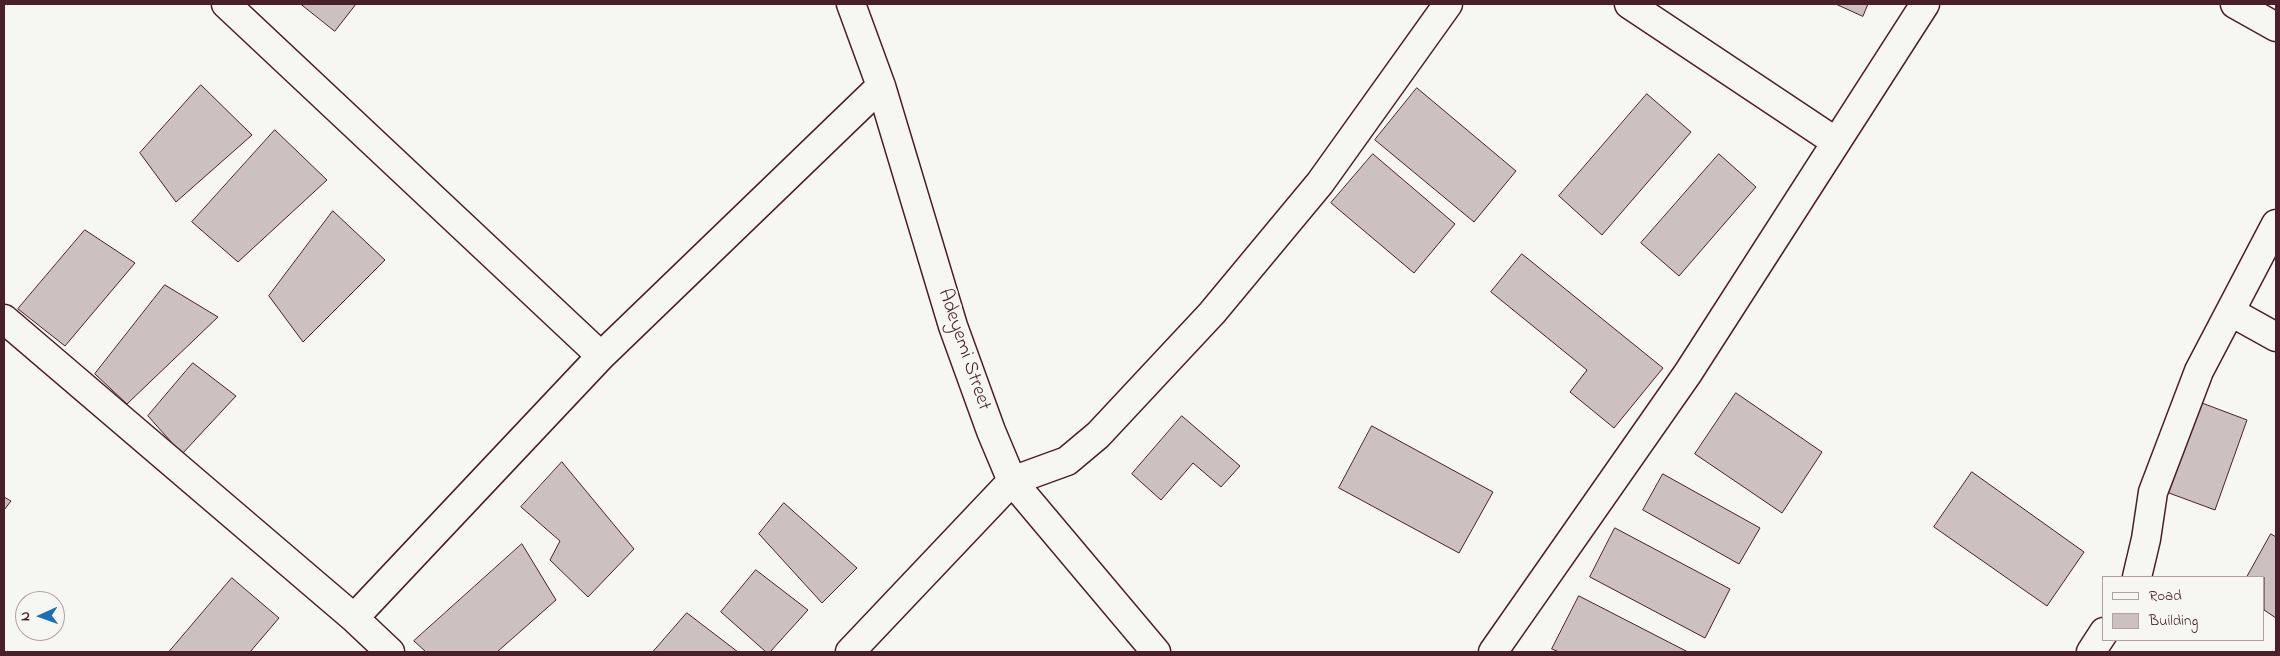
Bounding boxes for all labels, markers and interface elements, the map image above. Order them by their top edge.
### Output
street label: Adeyemi Street [931,286,995,414]
legend [2102,576,2265,641]
text: Road [2149,585,2182,607]
north arrow [15,591,65,641]
text: Building [2149,610,2198,632]
text: N [15,611,36,622]

